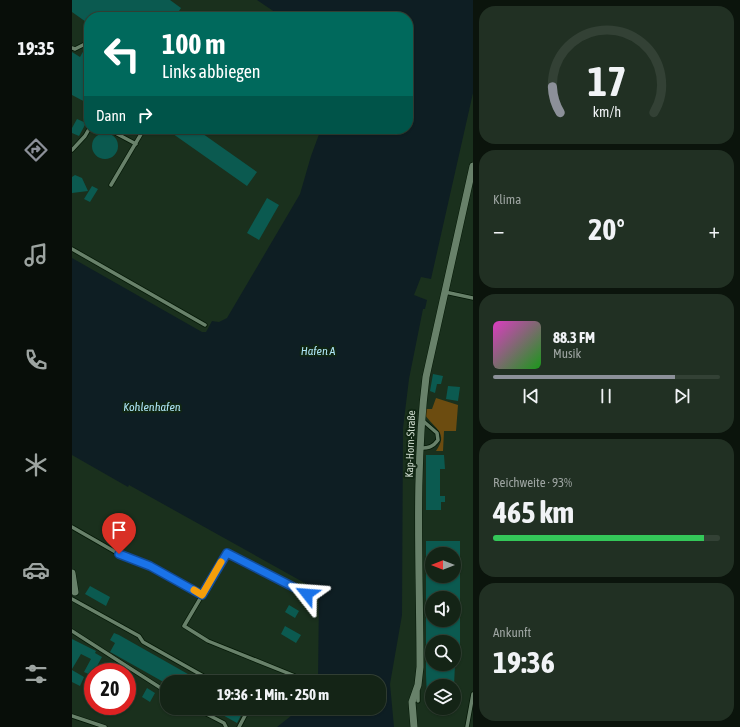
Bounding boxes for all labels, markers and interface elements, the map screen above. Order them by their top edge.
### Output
icon: left [96,28,148,80]
text: 100 m [162,28,225,60]
text: 19:35 [17,38,55,59]
text: 17 [587,57,626,105]
text: Links abbiegen [162,61,261,82]
icon: right [134,104,156,126]
text: km/h [592,104,621,120]
text: Dann [96,107,126,124]
icon: directions [22,136,50,164]
text: Klima [493,192,521,207]
text: 20° [588,212,625,246]
text: − [493,217,504,243]
text: + [709,217,720,243]
icon: music [22,241,50,269]
text: 88.3 FM [553,329,595,346]
water label: Hafen A [301,344,335,358]
icon: phone [22,346,50,374]
text: Musik [553,346,581,361]
icon: previous [520,385,542,407]
icon: pause [595,385,617,407]
icon: next [671,385,693,407]
water label: Kohlenhafen [123,400,181,414]
street label: Kap-Horn-Straße [403,410,417,478]
icon: climate [22,451,50,479]
text: Reichweite · 93% [493,475,572,490]
text: 465 km [493,495,574,529]
pin [102,513,136,554]
icon: arrive [108,519,130,541]
north arrow [425,547,461,583]
map controls [425,547,461,715]
icon: car [22,556,50,584]
position arrow [286,573,328,615]
button: sound [425,591,461,627]
text: Ankunft [493,625,531,640]
button: search [425,635,461,671]
text: 19:36 [493,645,555,679]
icon: filters [22,660,50,688]
speed limit sign: 20 [84,663,136,715]
button: layers [425,679,461,715]
text: 19:36 · 1 Min. · 250 m [217,686,329,703]

